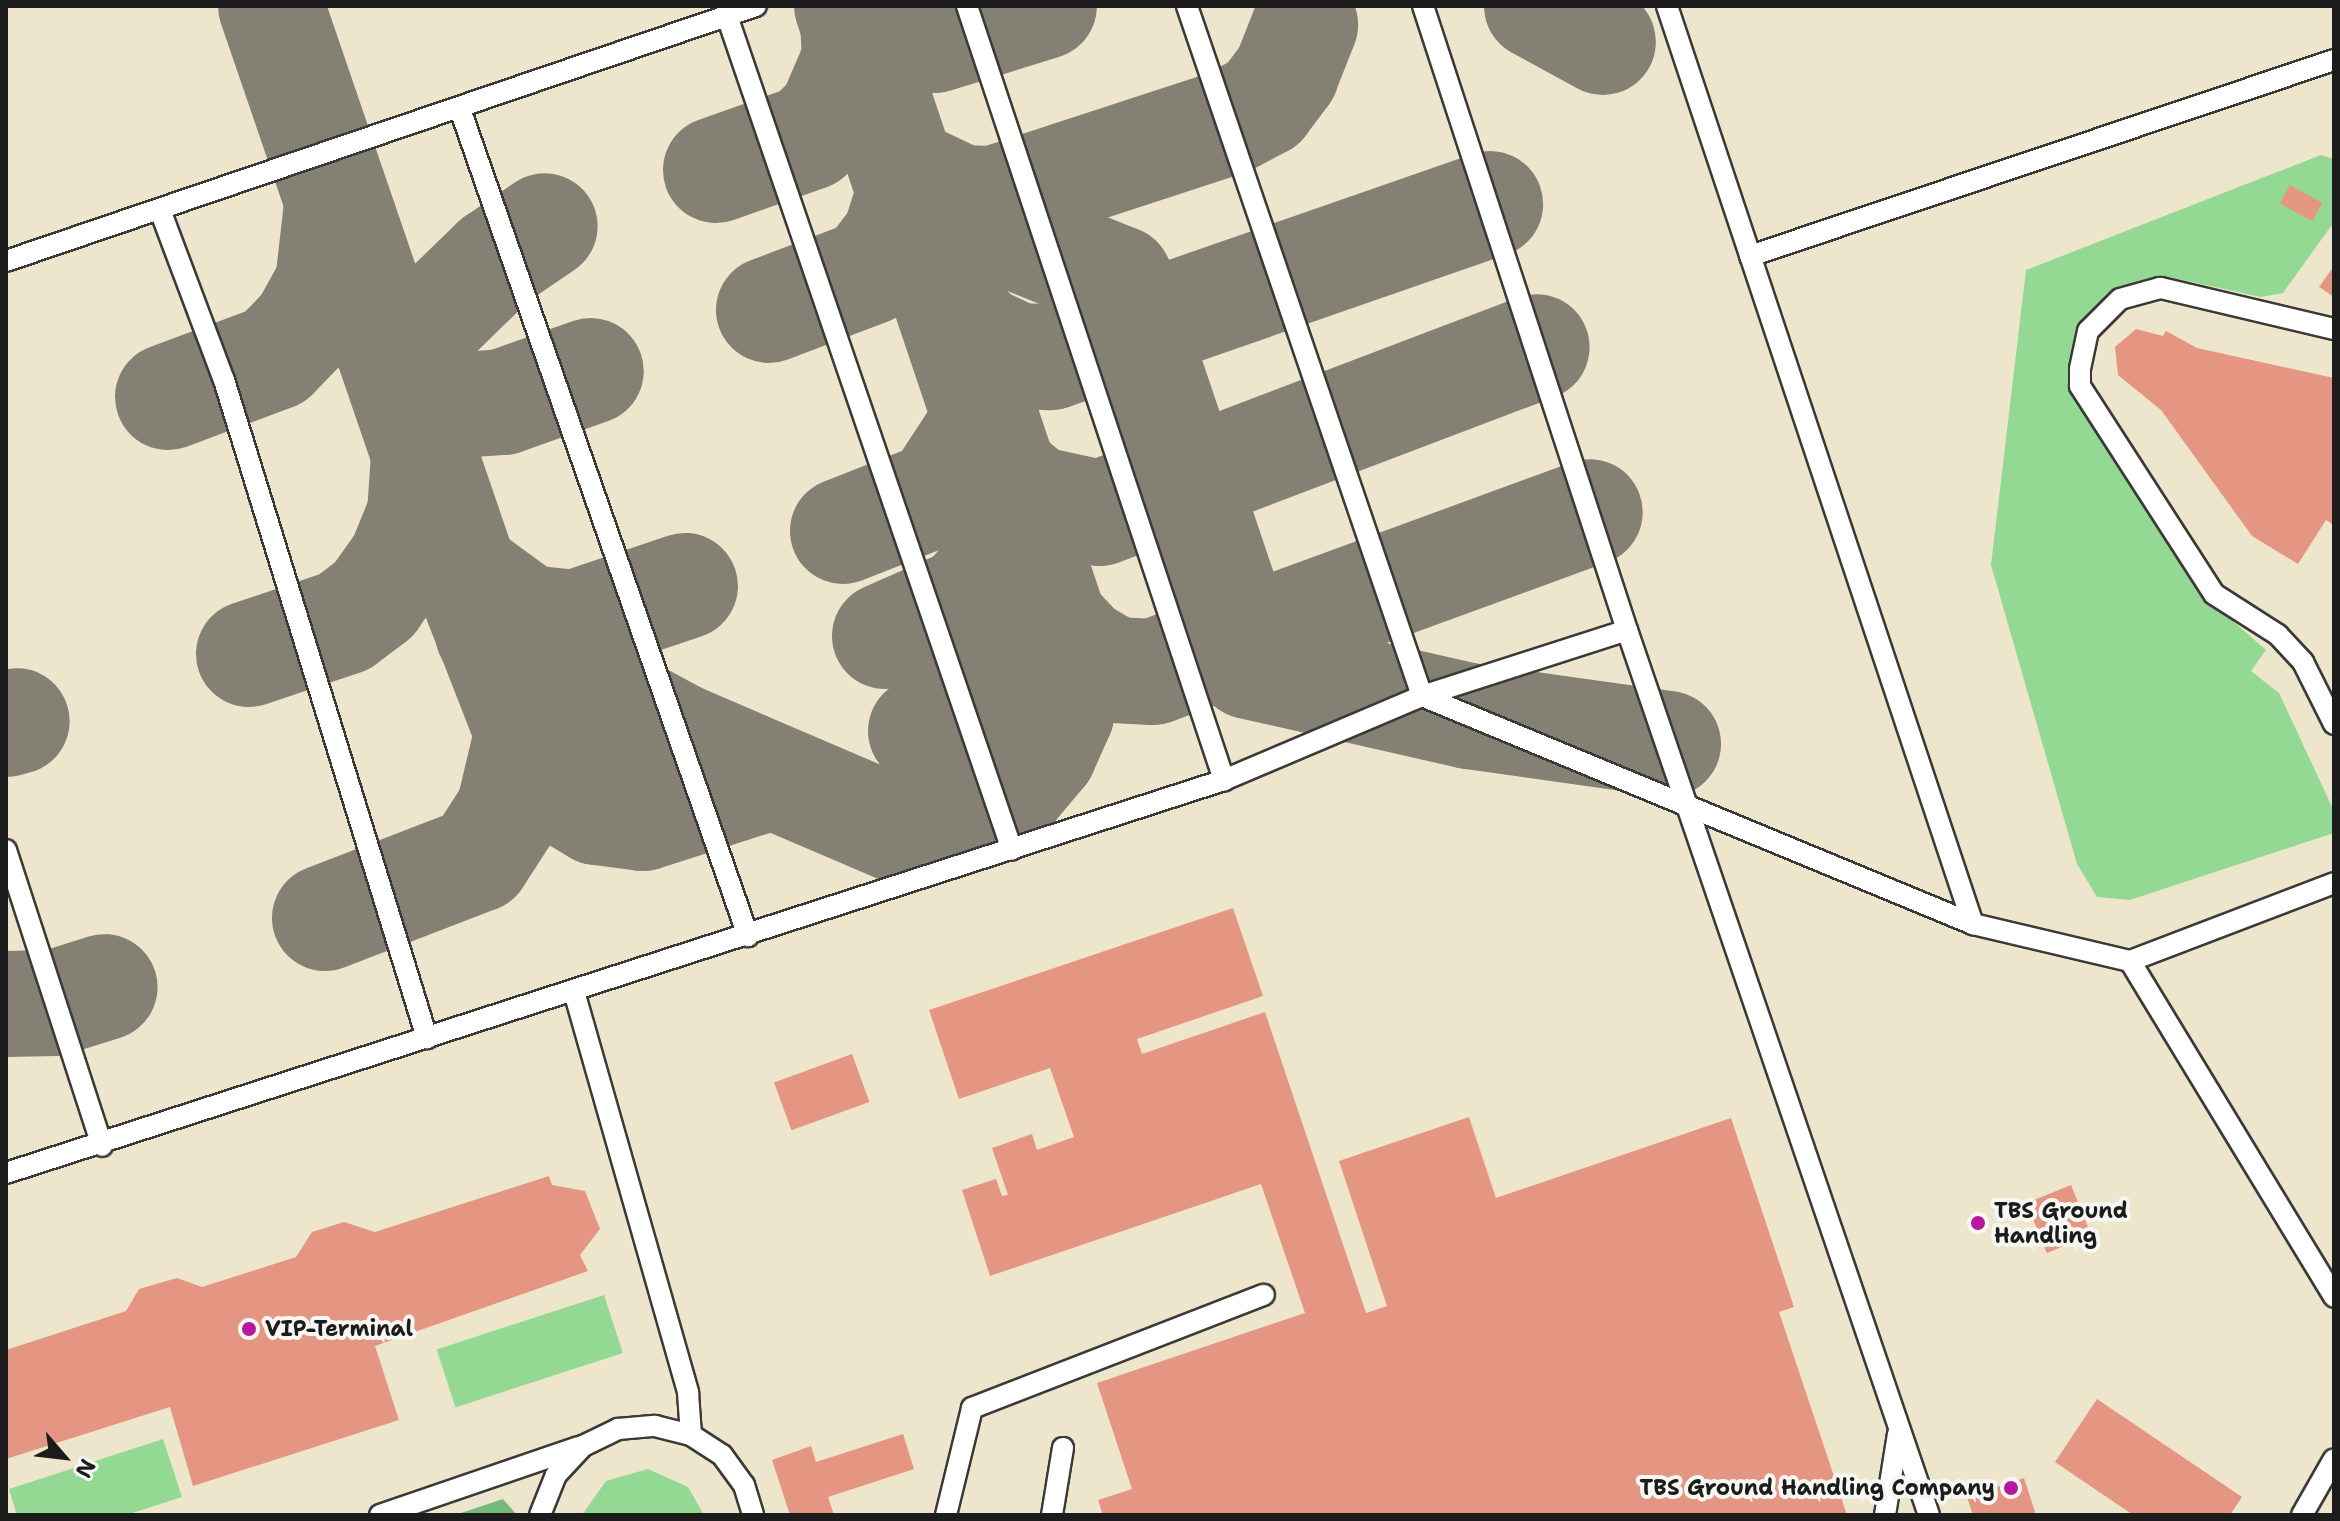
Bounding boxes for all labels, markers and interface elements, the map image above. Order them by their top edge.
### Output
place label: TBS Ground Handling [1994,1197,2128,1248]
marker: TBS Ground Handling [1969,1214,1987,1232]
place label: VIP-Terminal [265,1316,413,1342]
marker: VIP-Terminal [240,1320,258,1338]
north arrow [24,1417,104,1497]
text: N [69,1454,103,1483]
place label: TBS Ground Handling Company [1640,1475,1995,1501]
marker: TBS Ground Handling Company [2002,1479,2020,1497]

